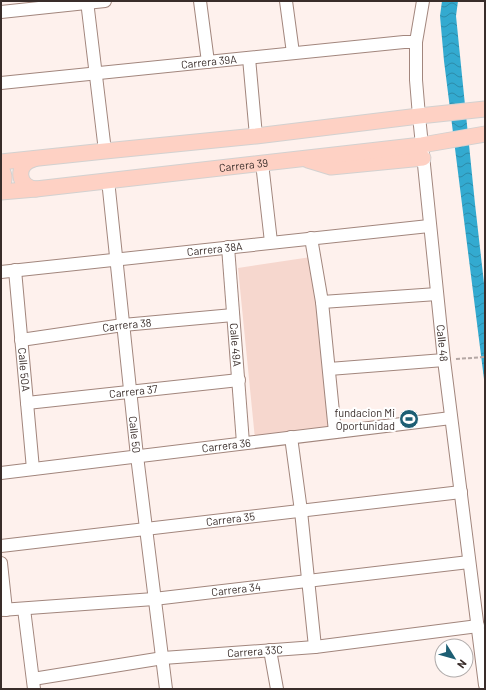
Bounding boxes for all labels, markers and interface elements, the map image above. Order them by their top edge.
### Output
street label: Carrera 39A [180,52,238,71]
street label: Carrera 39 [218,156,269,174]
street label: Carrera 38A [186,239,244,258]
street label: Carrera 38 [101,315,152,334]
street label: Calle 49A [228,322,244,367]
street label: Calle 48 [434,324,451,362]
street label: Calle 50A [16,347,33,392]
street label: Carrera 37 [108,382,158,400]
place label: fundacion Mi Oportunidad [334,406,395,432]
sports icon: fundacion Mi Oportunidad [398,408,420,430]
street label: Calle 50 [127,415,144,454]
street label: Carrera 36 [201,435,252,454]
street label: Carrera 35 [205,509,256,528]
street label: Carrera 34 [211,580,261,598]
north arrow [434,638,474,678]
street label: Carrera 33C [227,642,283,659]
text: N [455,657,470,671]

